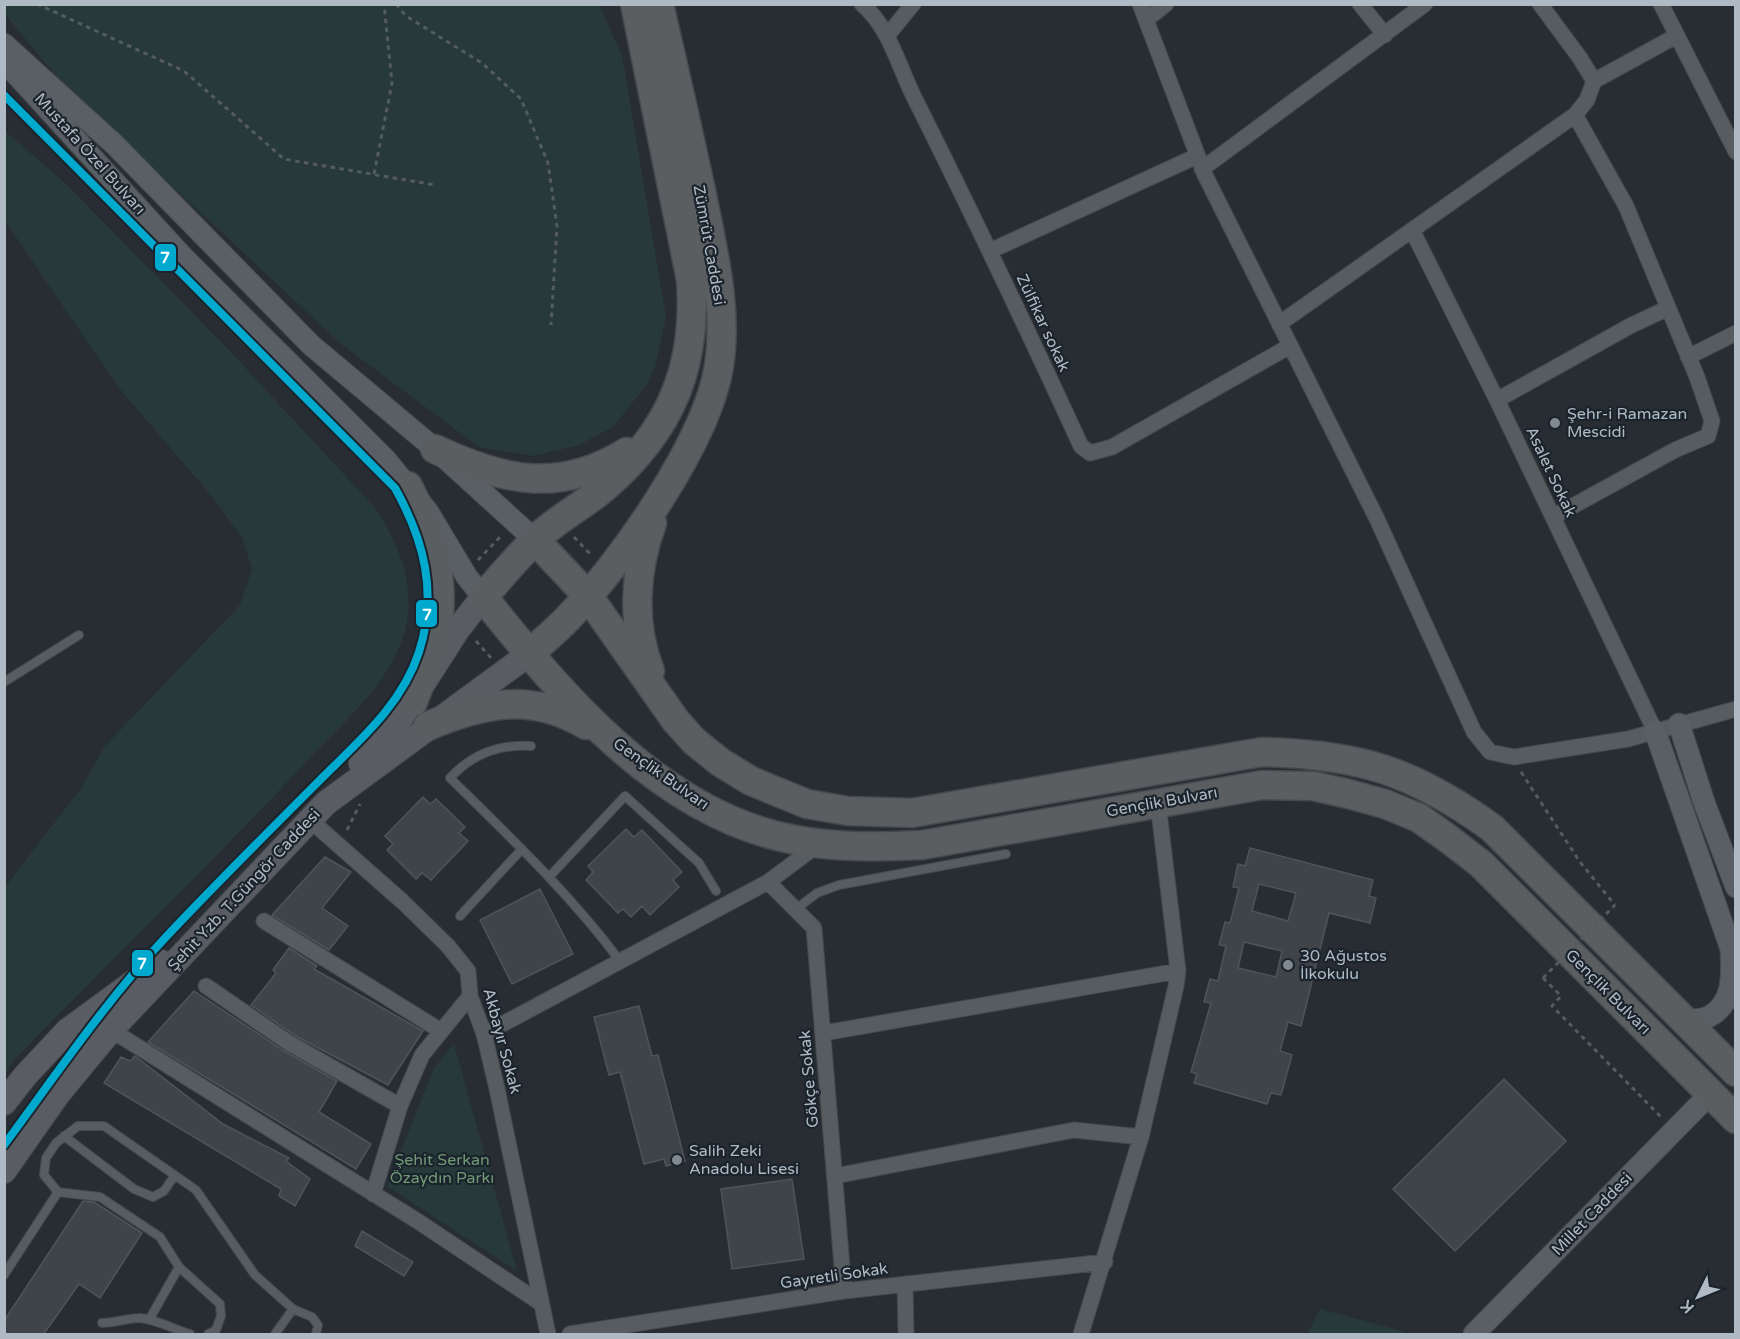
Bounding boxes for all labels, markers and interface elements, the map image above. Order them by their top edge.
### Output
street label: Mustafa Özel Bulvarı [30,89,150,219]
street label: Zümrüt Caddesi [689,183,729,307]
line badge: 7 [154,243,177,272]
text: 7 [160,248,170,268]
street label: Zülfikar sokak [1012,271,1075,375]
place label: Şehr-i Ramazan Mescidi [1567,404,1687,442]
marker: Şehr-i Ramazan Mescidi [1548,416,1562,430]
street label: Asalet Sokak [1521,423,1581,521]
line badge: 7 [415,599,438,628]
text: 7 [422,605,432,625]
street label: Gençlik Bulvarı [609,734,713,814]
street label: Gençlik Bulvarı [1105,782,1219,822]
street label: Şehit Yzb. T.Güngör Caddesi [163,805,325,975]
street label: Gençlik Bulvarı [1561,945,1655,1039]
place label: 30 Ağustos İlkokulu [1300,946,1387,984]
line badge: 7 [131,949,154,977]
text: 7 [137,954,147,974]
marker: 30 Ağustos İlkokulu [1281,958,1295,972]
street label: Akbayır Sokak [478,986,526,1096]
street label: Gökçe Sokak [795,1029,823,1129]
place label: Salih Zeki Anadolu Lisesi [689,1141,799,1179]
park label: Şehit Serkan Özaydın Parkı [390,1150,494,1188]
marker: Salih Zeki Anadolu Lisesi [670,1153,684,1167]
street label: Millet Caddesi [1547,1168,1637,1260]
street label: Gayretli Sokak [779,1259,889,1293]
north arrow [1668,1267,1728,1327]
text: K [1677,1296,1699,1317]

